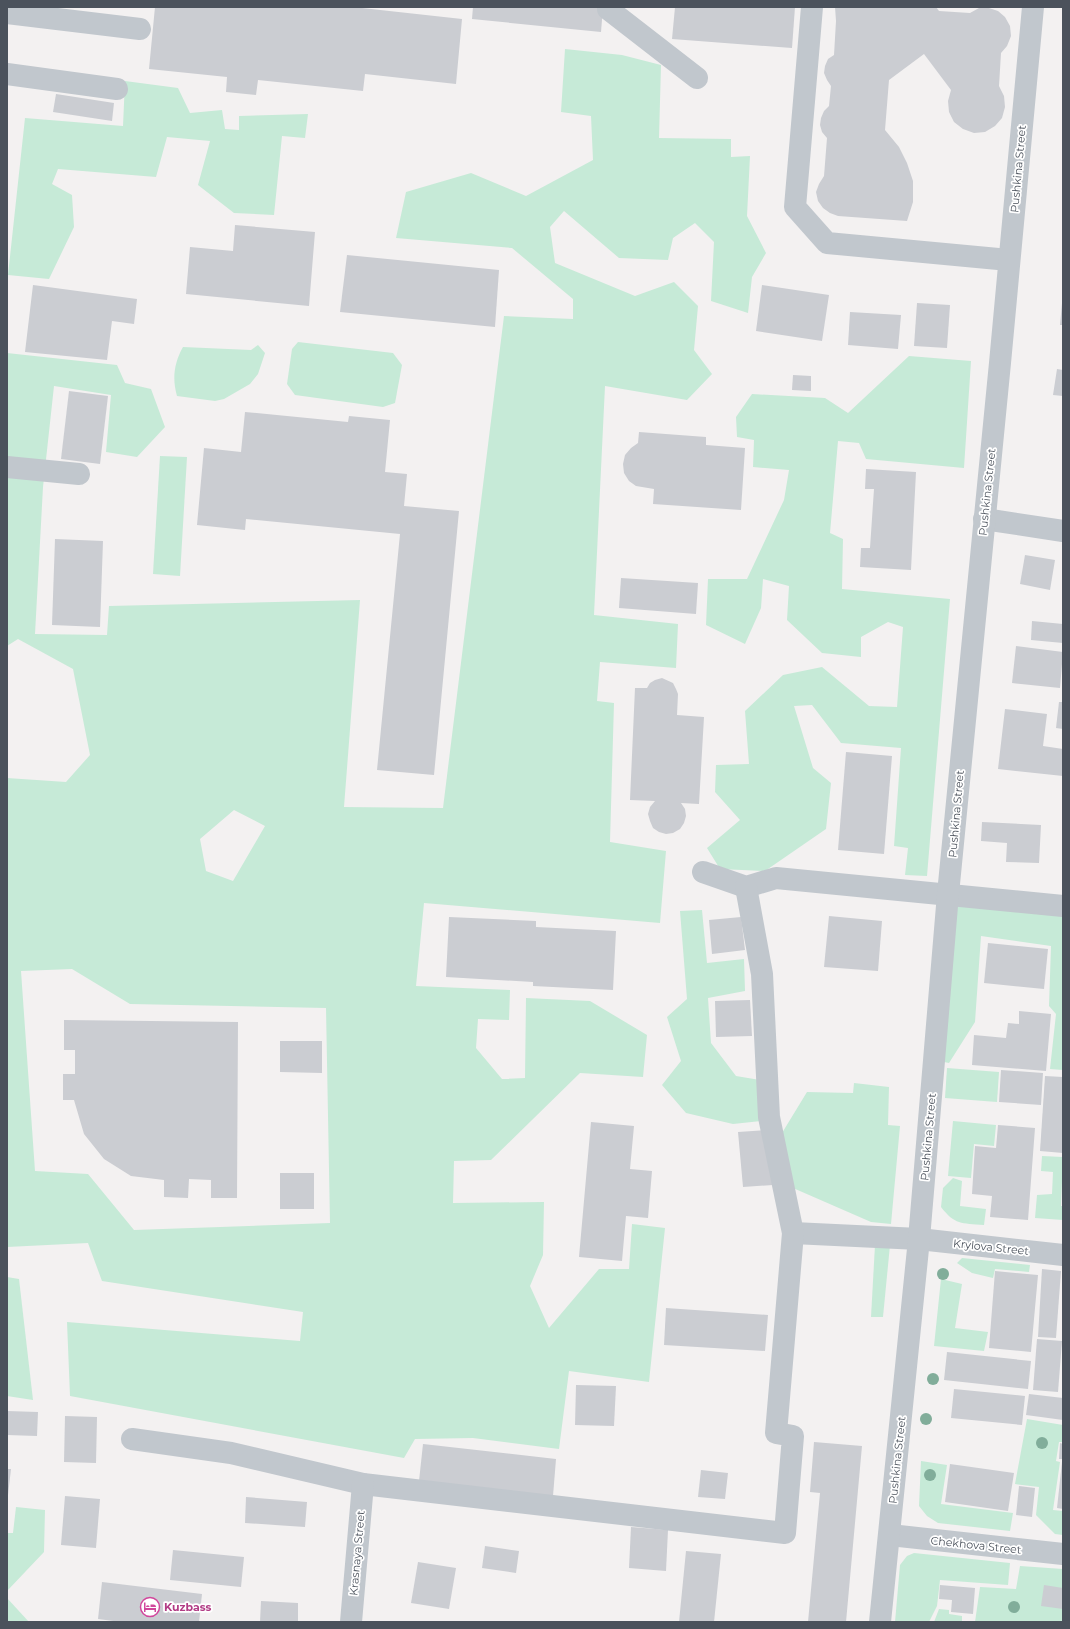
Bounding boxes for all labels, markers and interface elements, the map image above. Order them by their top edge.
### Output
street label: Pushkina Street [1007,124,1029,213]
street label: Pushkina Street [975,447,999,536]
street label: Pushkina Street [945,769,967,858]
street label: Pushkina Street [917,1092,939,1181]
street label: Krylova Street [952,1236,1030,1258]
street label: Pushkina Street [885,1415,909,1504]
street label: Krasnaya Street [346,1509,368,1596]
street label: Chekhova Street [930,1533,1023,1557]
hotel icon: Kuzbass [139,1596,161,1618]
place label: Kuzbass [164,1600,212,1614]

